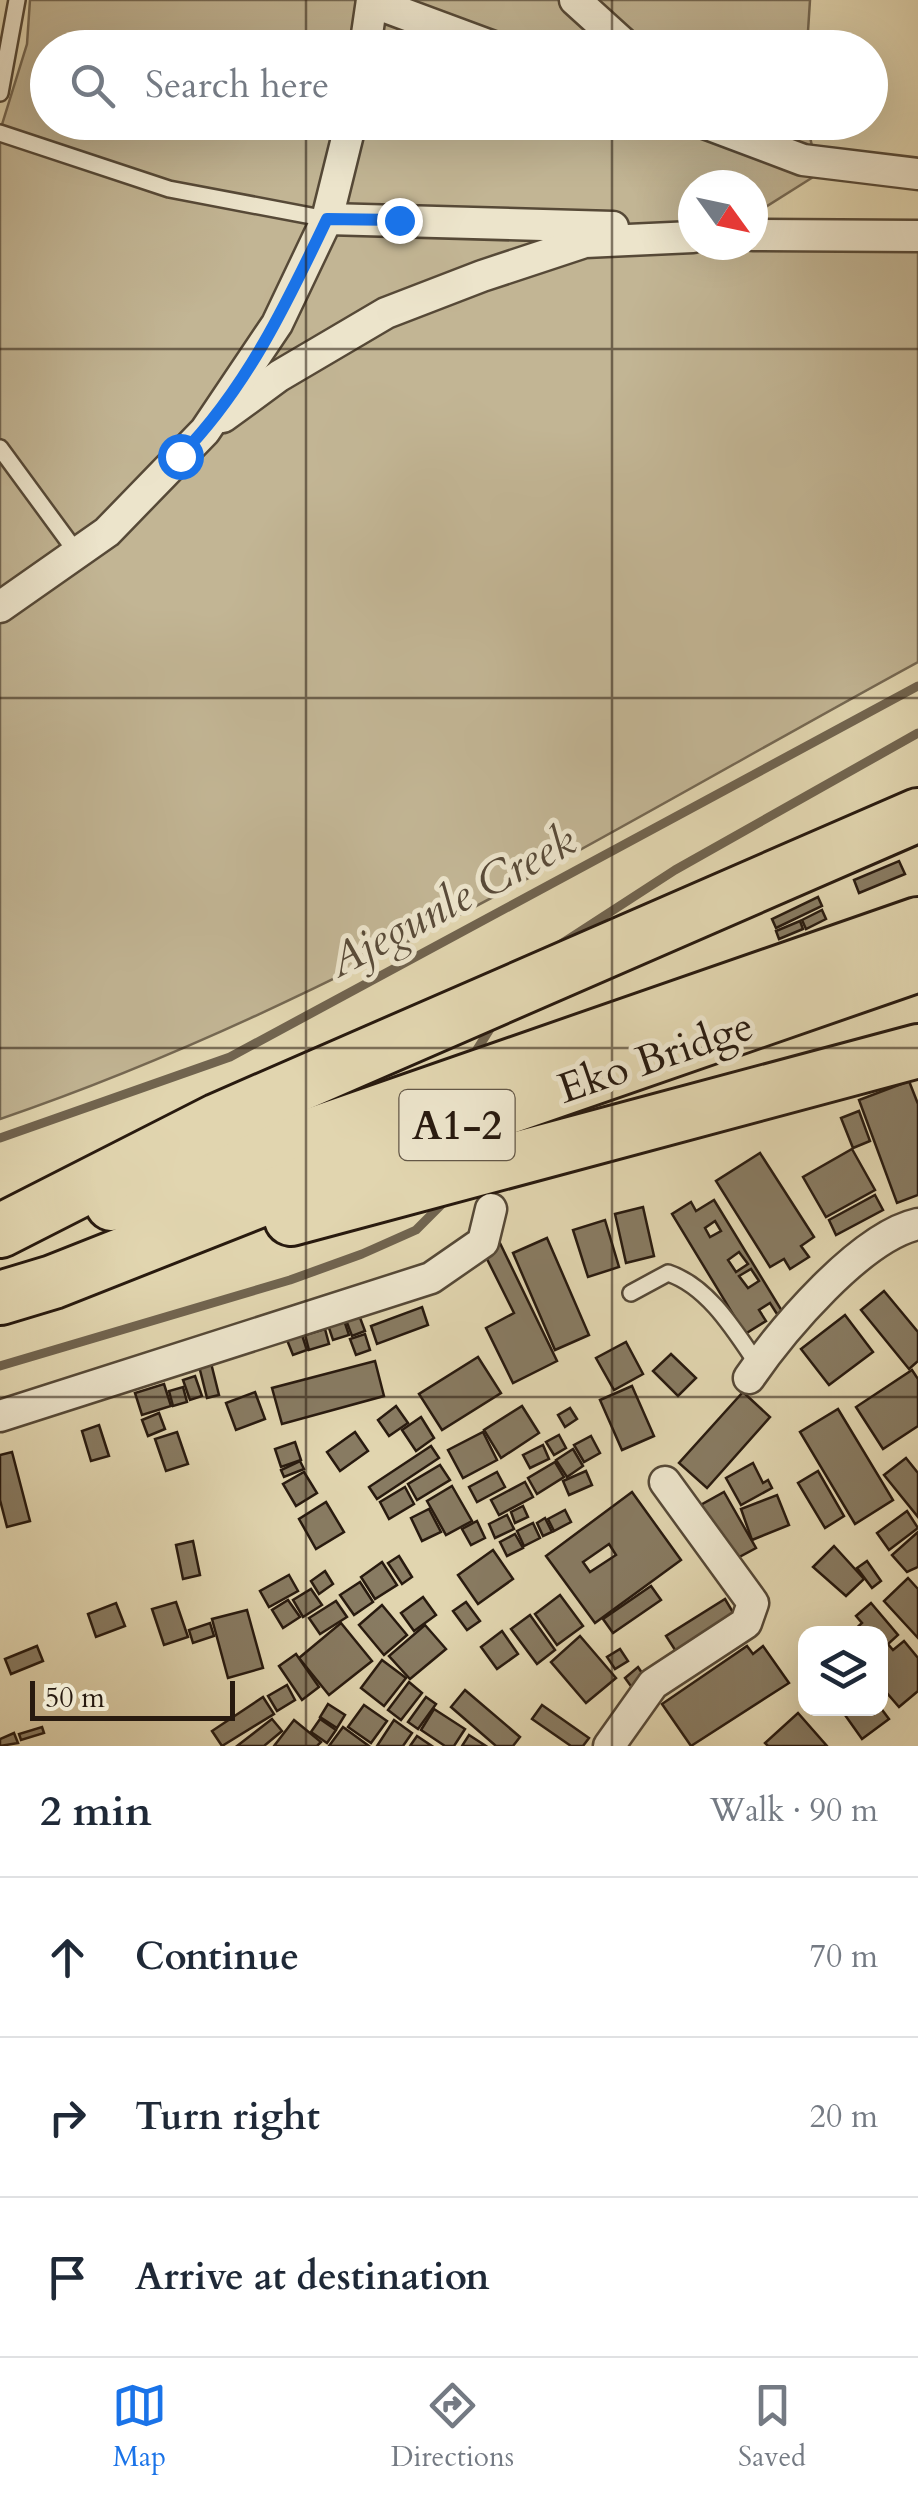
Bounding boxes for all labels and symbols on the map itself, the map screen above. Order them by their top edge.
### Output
north arrow [678,170,768,260]
route end [377,198,423,244]
route start [158,434,204,480]
water label: Ajegunle Creek [316,810,586,993]
street label: Eko Bridge [550,997,761,1117]
road number: A1-2 [400,1090,514,1160]
scale bar [30,1676,235,1720]

